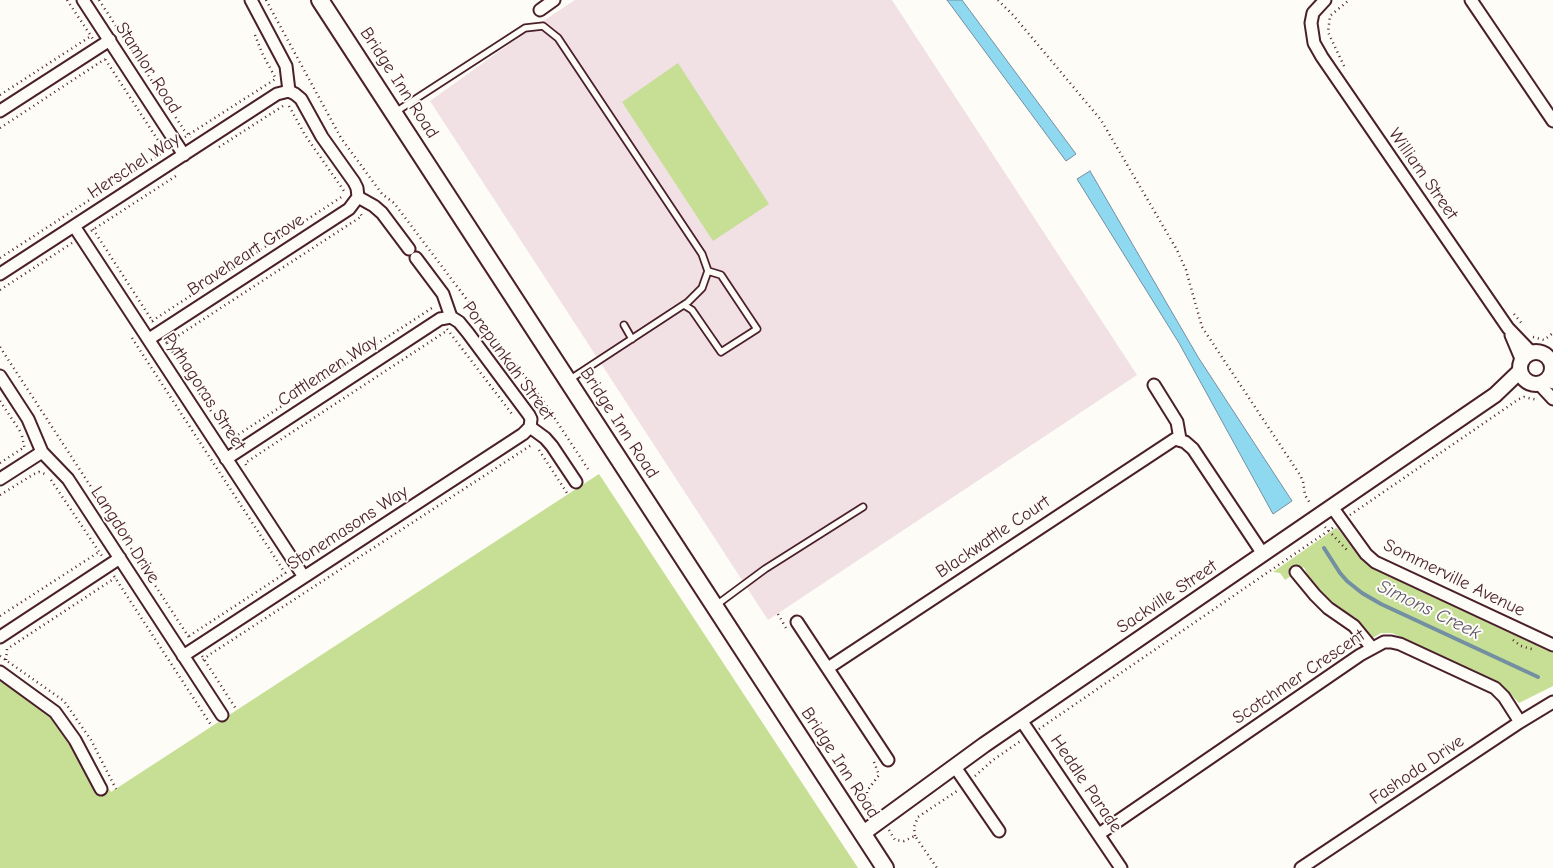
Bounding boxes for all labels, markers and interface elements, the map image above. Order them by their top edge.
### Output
street label: Stamlor Road [111,18,185,118]
street label: Bridge Inn Road [355,23,443,143]
street label: William Street [1383,124,1463,224]
street label: Herschel Way [84,128,184,204]
street label: Braveheart Grove [184,209,308,301]
street label: Porepunkah Street [458,297,558,425]
street label: Pythagoras Street [158,329,250,455]
street label: Cattlemen Way [274,331,382,411]
street label: Bridge Inn Road [575,363,663,483]
street label: Stonemasons Way [284,481,412,575]
street label: Langdon Drive [86,482,164,588]
street label: Blackwattle Court [932,491,1054,583]
street label: Sommerville Avenue [1380,534,1528,622]
street label: Sackville Street [1113,556,1221,638]
water label: Simons Creek [1374,575,1484,645]
street label: Scotchmer Crescent [1229,625,1369,729]
street label: Bridge Inn Road [796,703,884,823]
street label: Heddle Parade [1045,731,1127,837]
street label: Fashoda Drive [1366,731,1468,809]

